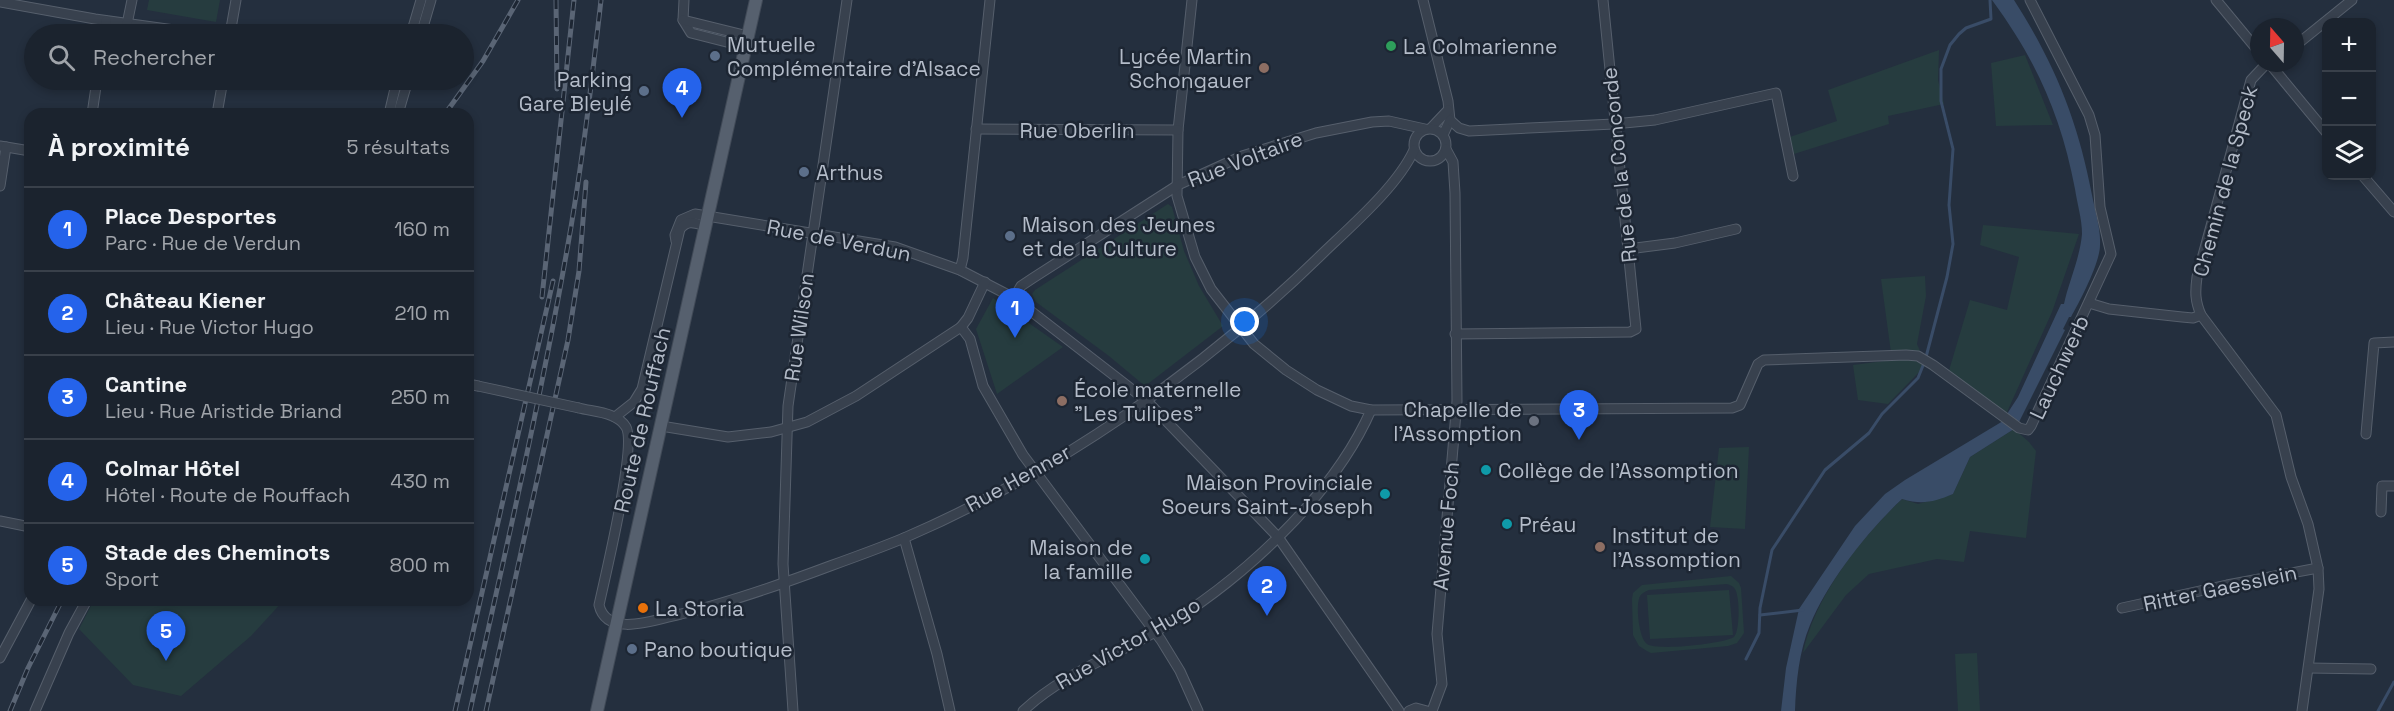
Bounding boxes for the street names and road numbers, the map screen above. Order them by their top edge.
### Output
street label: Rue de la Concorde [1595,66,1643,264]
street label: Chemin de la Speck [2186,82,2264,280]
street label: Rue Oberlin [1019,117,1135,144]
street label: Rue Voltaire [1184,125,1306,193]
street label: Rue de Verdun [765,213,913,267]
street label: Rue Wilson [778,271,820,383]
street label: Lauchwerb [2023,311,2095,423]
street label: Route de Rouffach [608,325,676,515]
street label: Rue Henner [961,438,1075,518]
street label: Avenue Foch [1427,460,1465,592]
street label: Ritter Gaesslein [2141,559,2299,617]
street label: Rue Victor Hugo [1051,591,1205,695]

